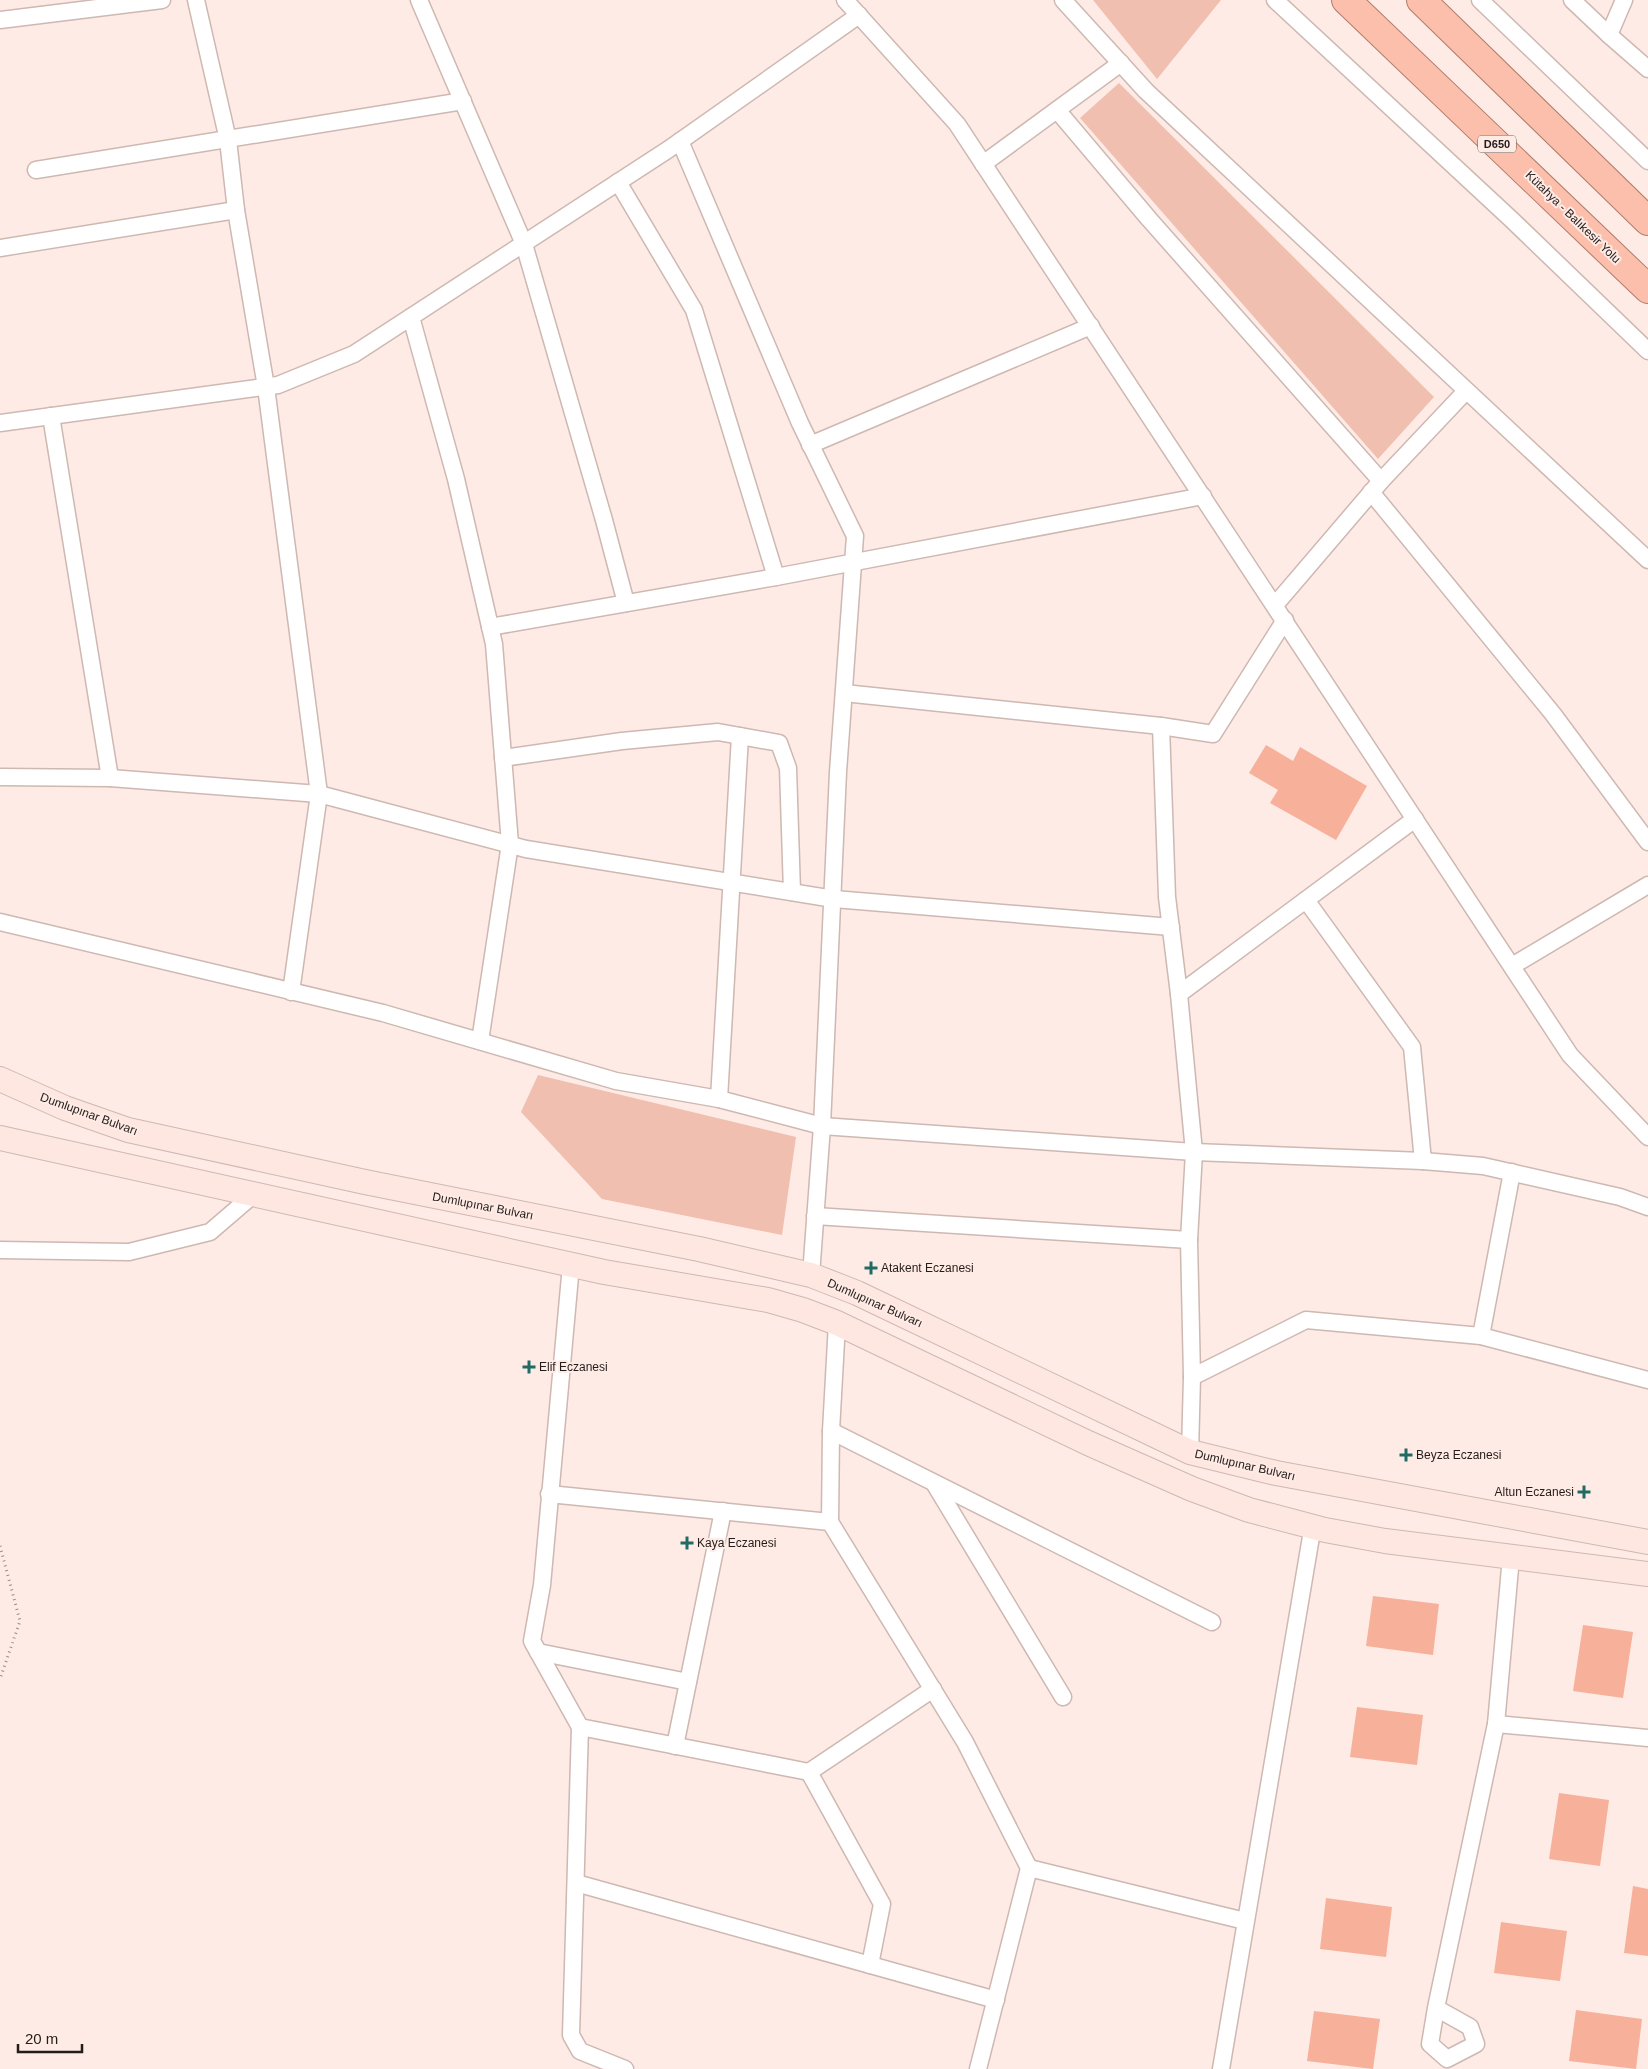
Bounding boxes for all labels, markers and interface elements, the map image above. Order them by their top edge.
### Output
road number: D650 [1478,136,1516,152]
street label: Kütahya - Balıkesir Yolu [1523,168,1623,266]
street label: Dumlupınar Bulvarı [38,1090,140,1138]
street label: Dumlupınar Bulvarı [431,1189,535,1223]
place label: Atakent Eczanesi [881,1261,974,1275]
marker: Atakent Eczanesi [865,1262,877,1274]
street label: Dumlupınar Bulvarı [825,1276,925,1330]
place label: Elif Eczanesi [539,1360,608,1374]
marker: Elif Eczanesi [523,1361,535,1373]
street label: Dumlupınar Bulvarı [1193,1447,1297,1483]
place label: Beyza Eczanesi [1416,1448,1501,1462]
marker: Beyza Eczanesi [1400,1449,1412,1461]
place label: Altun Eczanesi [1495,1485,1574,1499]
marker: Altun Eczanesi [1578,1486,1590,1498]
place label: Kaya Eczanesi [697,1536,776,1550]
marker: Kaya Eczanesi [681,1537,693,1549]
scale bar [18,2022,81,2054]
text: 20 m [25,2030,58,2047]

